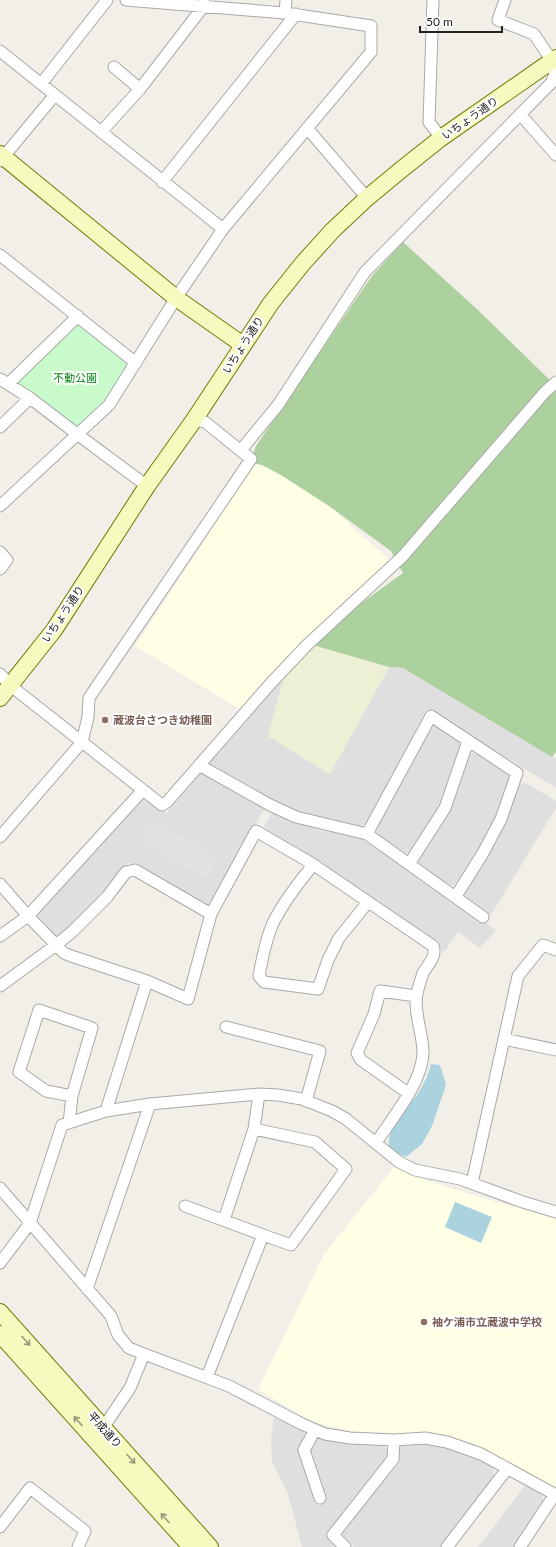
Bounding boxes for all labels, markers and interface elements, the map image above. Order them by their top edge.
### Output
scale bar [420,8,502,34]
text: 50 m [426,14,453,29]
street label: いちょう通り [439,93,500,142]
street label: いちょう通り [219,314,266,376]
park label: 不動公園 [53,371,97,384]
street label: いちょう通り [39,583,86,645]
place label: 蔵波台さつき幼稚園 [113,713,212,726]
marker: 蔵波台さつき幼稚園 [100,715,110,725]
place label: 袖ケ浦市立蔵波中学校 [432,1315,542,1328]
marker: 袖ケ浦市立蔵波中学校 [419,1317,429,1327]
one-way arrow [21,1336,30,1346]
street label: 平成通り [86,1409,125,1450]
one-way arrow [73,1416,83,1426]
one-way arrow [127,1454,136,1464]
one-way arrow [160,1513,169,1523]

